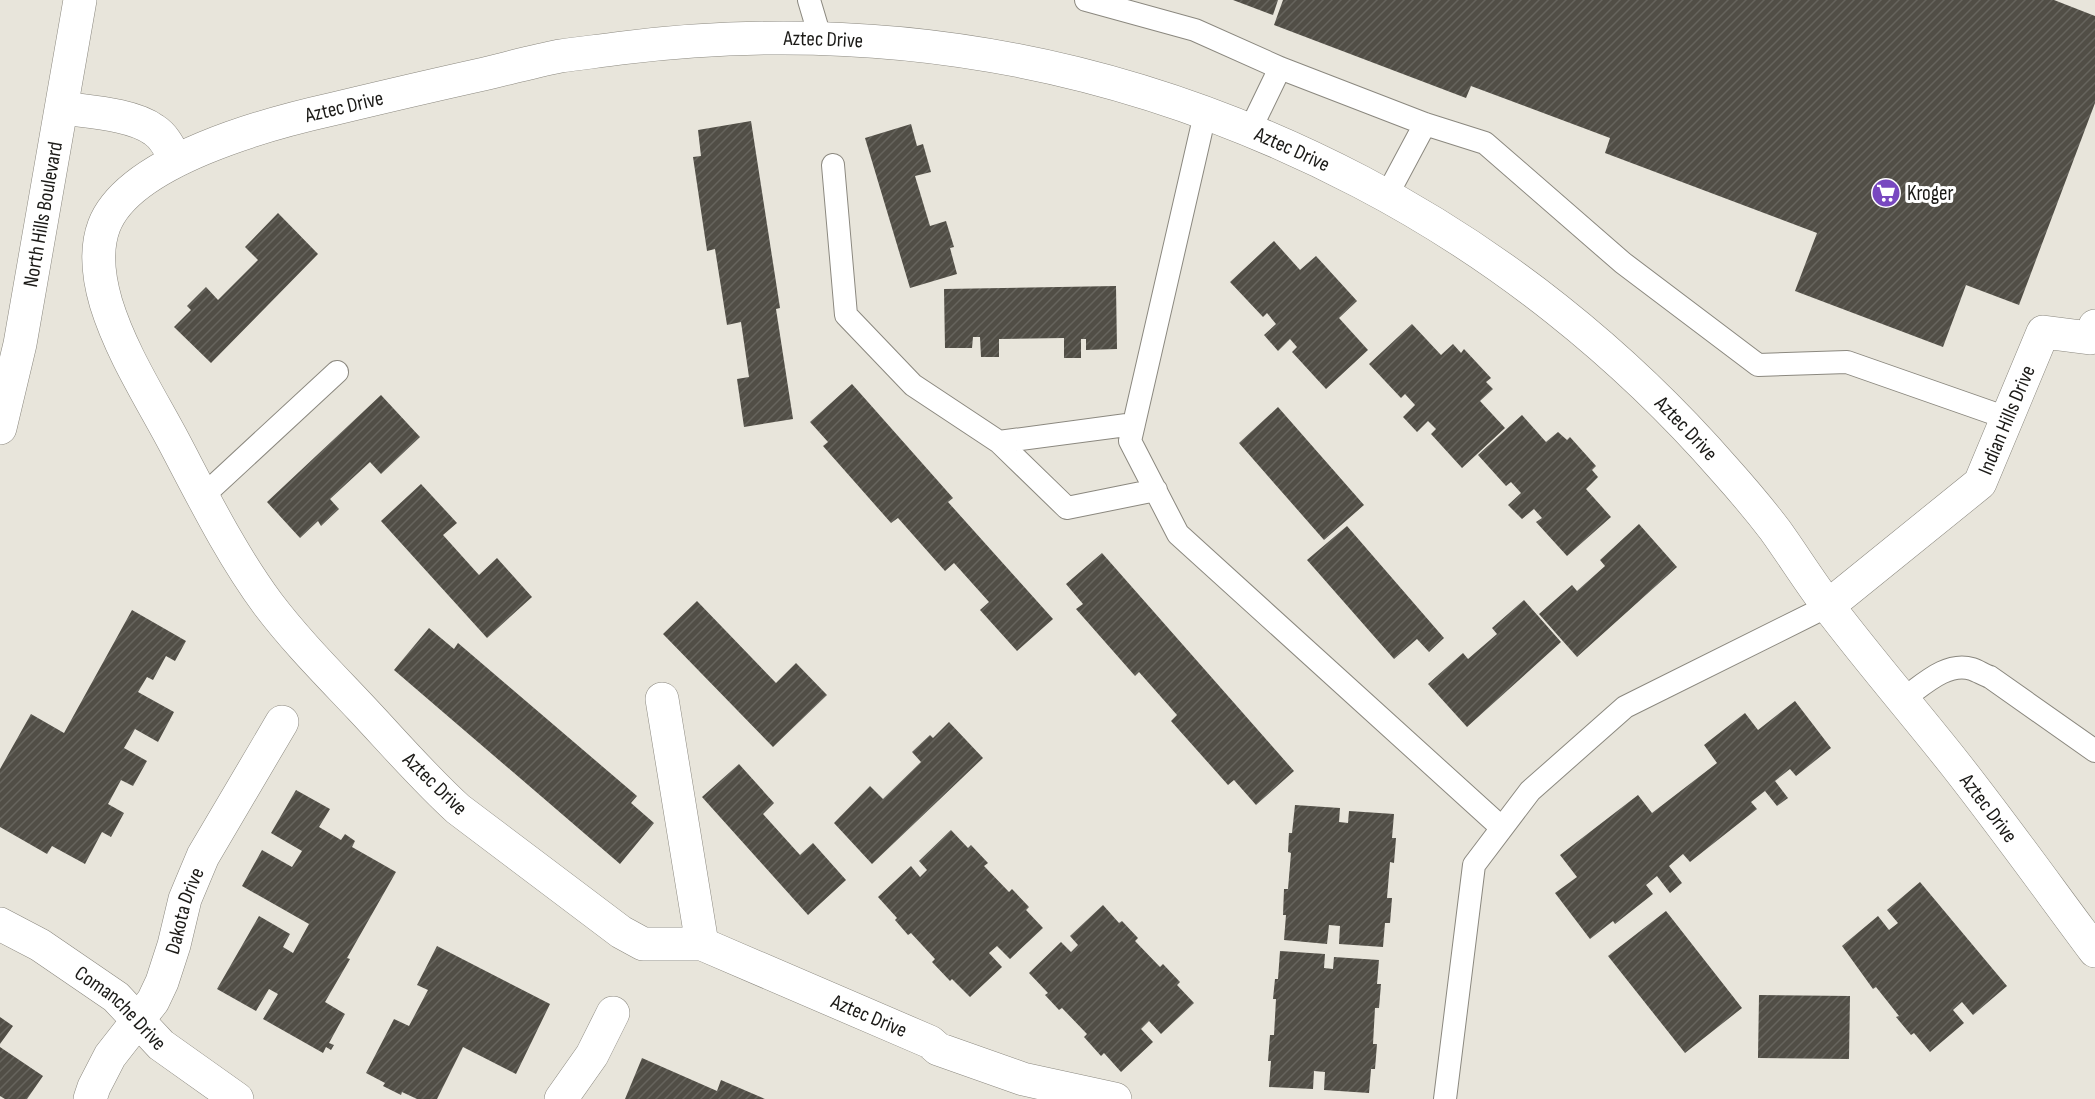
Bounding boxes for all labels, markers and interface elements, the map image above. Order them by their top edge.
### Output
street label: Aztec Drive [782,26,864,53]
street label: Aztec Drive [301,85,386,128]
street label: Aztec Drive [1250,121,1334,177]
street label: North Hills Boulevard [18,140,68,289]
supermarket icon: Kroger [1870,177,1902,209]
place label: Kroger [1907,181,1954,206]
street label: Indian Hills Drive [1972,361,2040,478]
street label: Aztec Drive [1649,390,1723,466]
street label: Aztec Drive [397,747,472,821]
street label: Aztec Drive [1954,768,2023,847]
street label: Dakota Drive [159,864,209,957]
street label: Comanche Drive [70,960,172,1055]
street label: Aztec Drive [826,989,911,1043]

